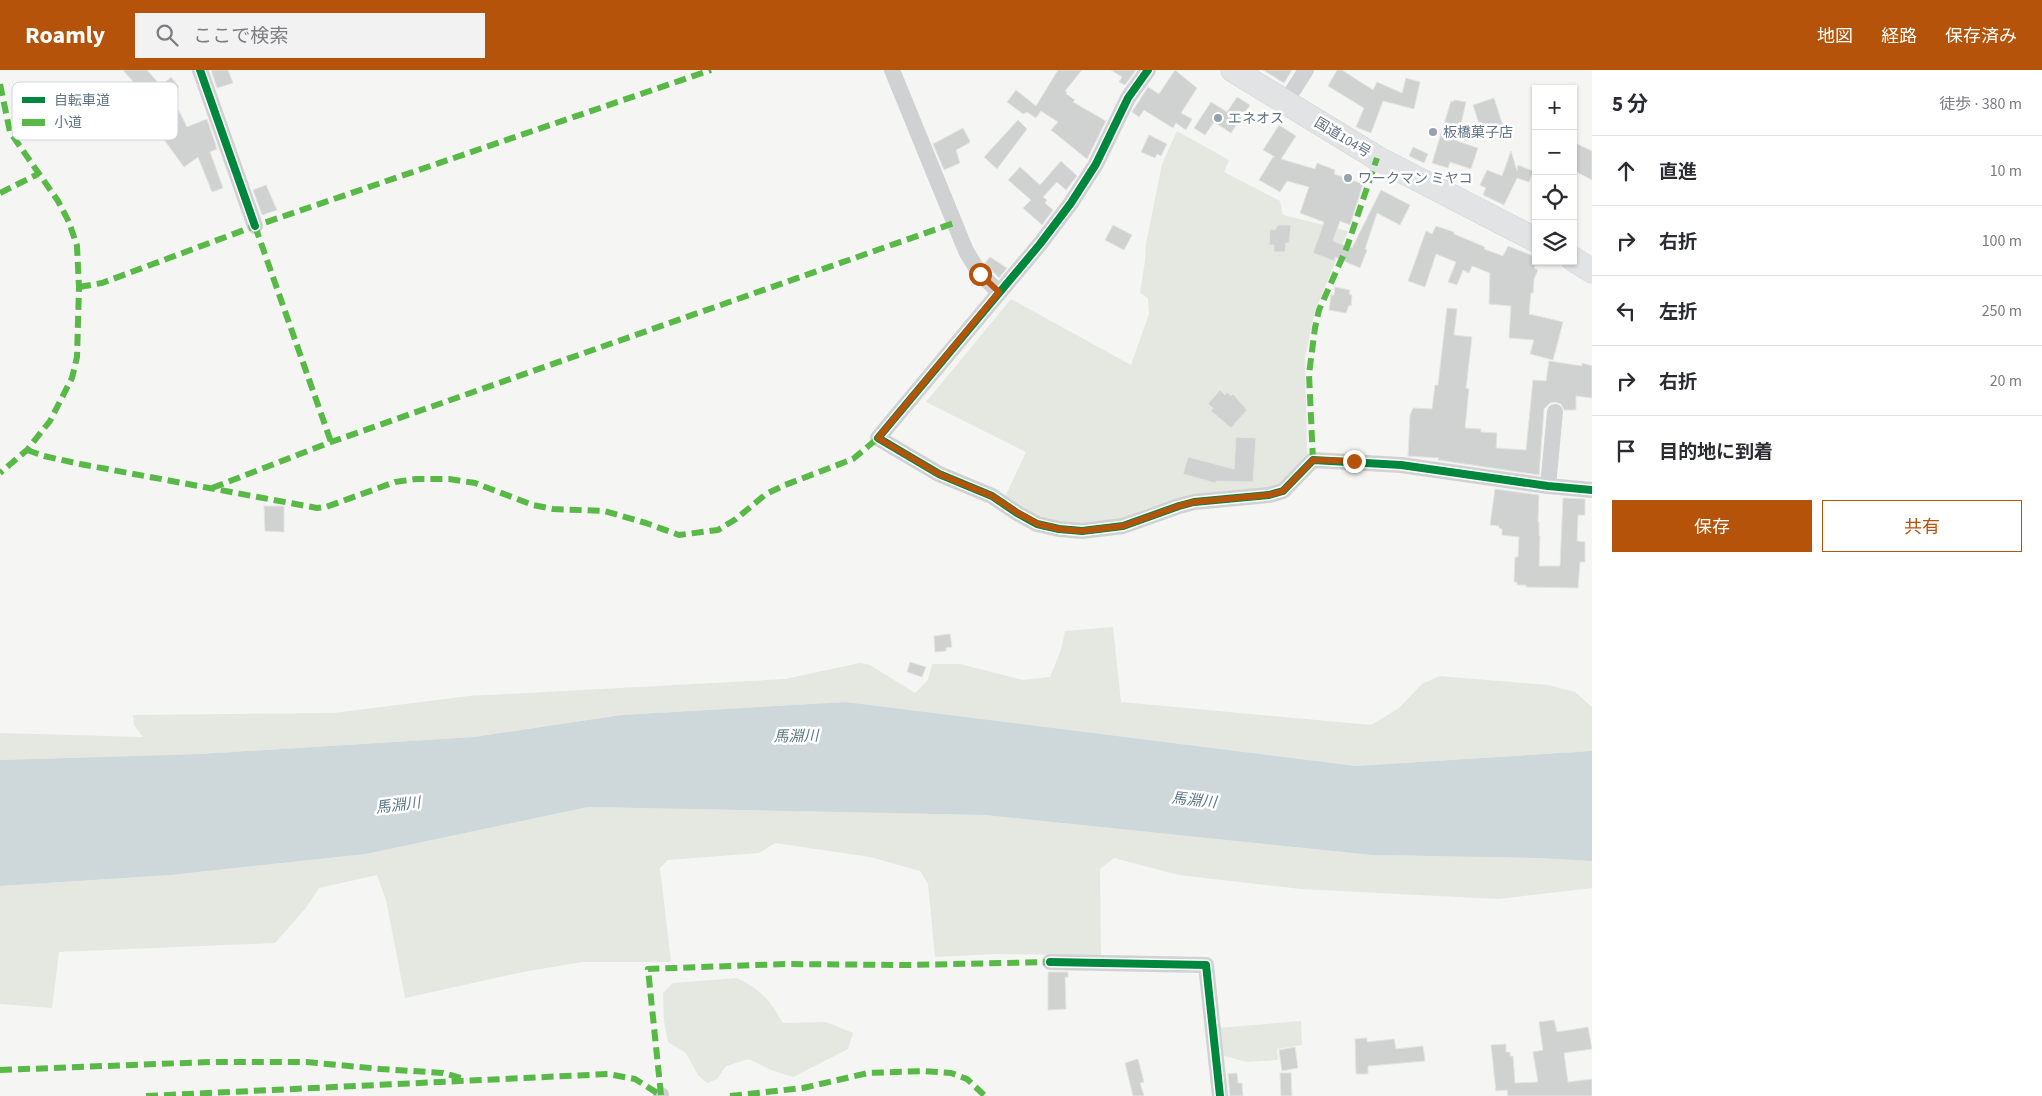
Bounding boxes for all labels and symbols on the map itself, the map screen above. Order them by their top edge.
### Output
legend [12,82,178,140]
text: 自転車道 [54,91,110,111]
place label: エネオス [1228,109,1284,129]
marker: エネオス [1212,112,1224,124]
text: 小道 [54,113,82,133]
street label: 国道104号 [1310,113,1375,163]
place label: 板橋菓子店 [1443,123,1513,143]
marker: 板橋菓子店 [1427,126,1439,138]
place label: ワークマン ミヤコ [1358,169,1473,189]
marker: ワークマン ミヤコ [1342,172,1354,184]
route start [969,263,992,286]
route end [1343,450,1366,473]
water label: 馬淵川 [773,726,821,747]
water label: 馬淵川 [1170,788,1219,813]
water label: 馬淵川 [374,792,424,819]

